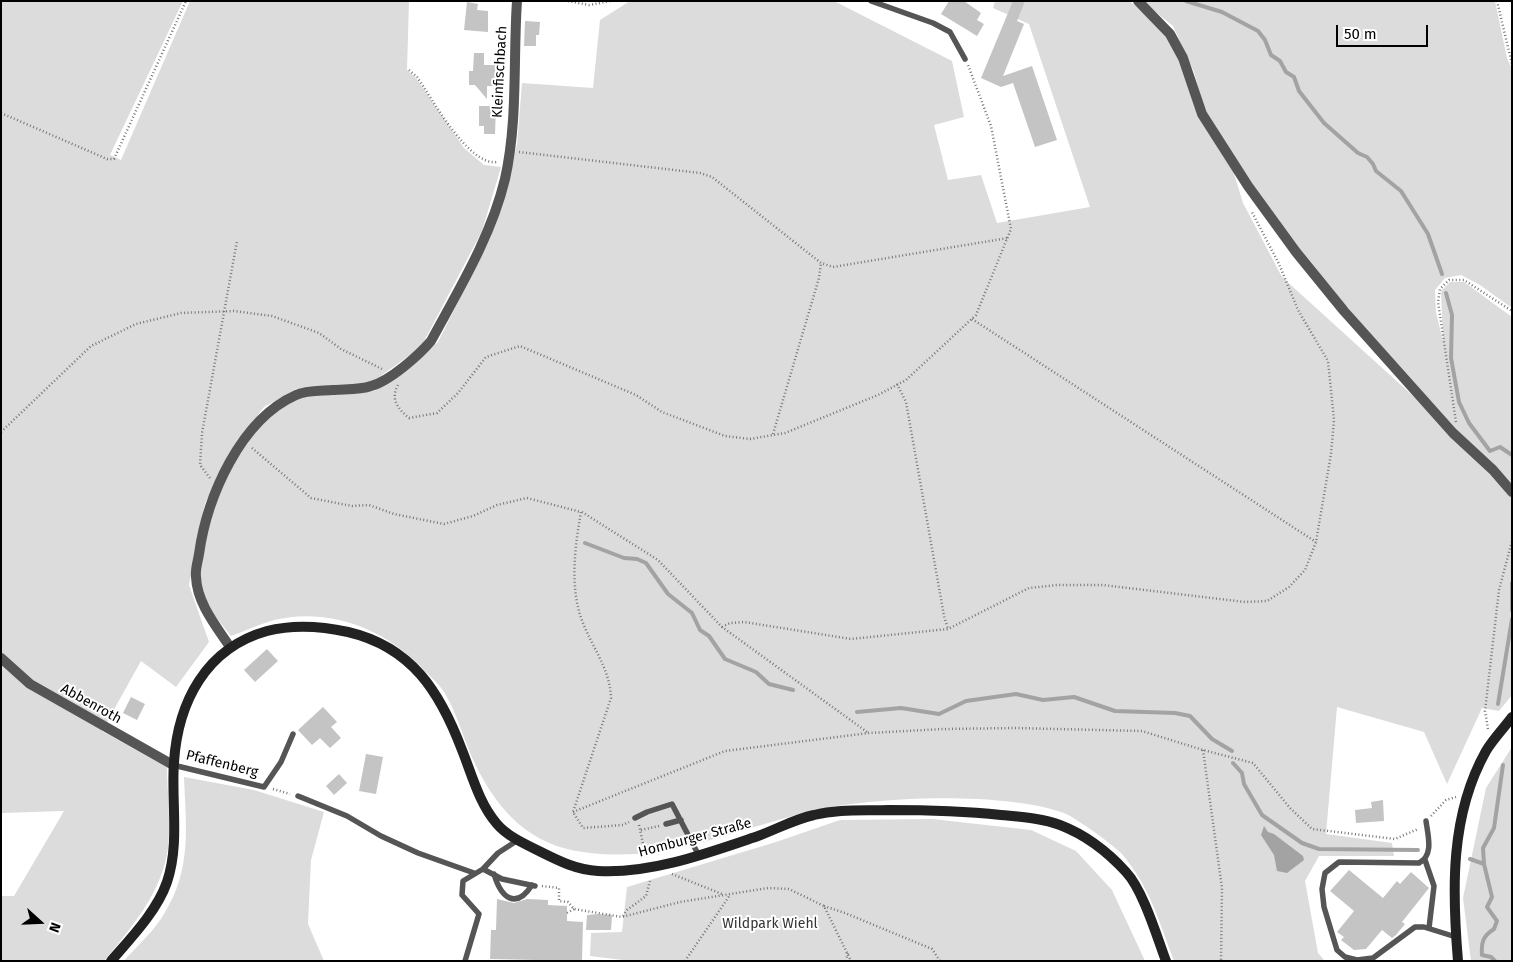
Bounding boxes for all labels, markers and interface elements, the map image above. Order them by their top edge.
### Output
scale bar [1338,15,1430,47]
text: 50 m [1344,25,1377,43]
street label: Kleinfischbach [489,26,511,118]
street label: Abbenroth [58,680,124,728]
street label: Pfaffenberg [184,747,260,781]
street label: Homburger Straße [637,815,753,861]
north arrow [15,897,65,947]
park label: Wildpark Wiehl [722,916,818,932]
text: N [45,920,64,935]

